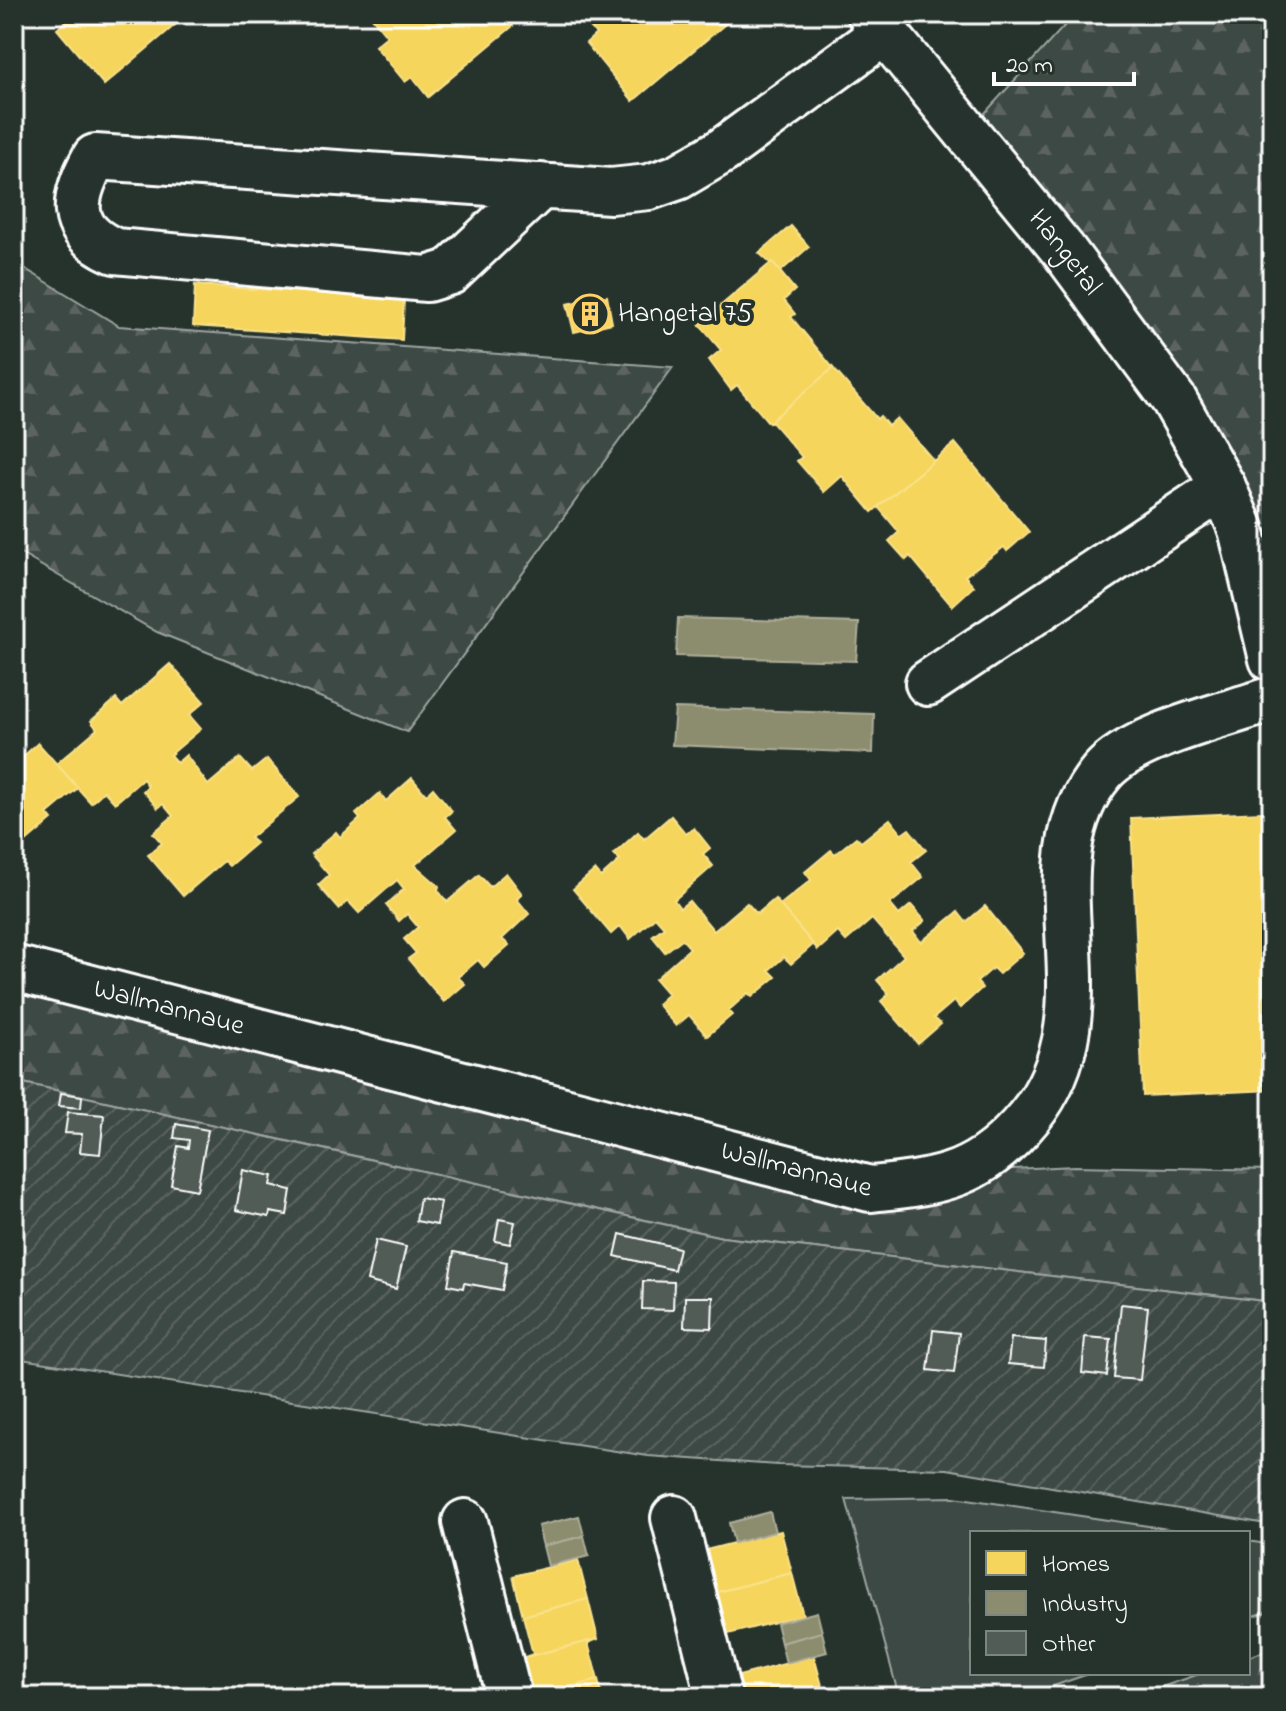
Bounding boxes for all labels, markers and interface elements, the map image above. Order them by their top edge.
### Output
scale bar [994,36,1134,86]
text: 20 m [1006,49,1053,84]
street label: Hangetal [1018,201,1111,305]
building icon: Hangetal 75 [569,293,611,335]
place label: Hangetal 75 [618,294,752,335]
street label: Wallmannaue [89,969,249,1047]
street label: Wallmannaue [716,1131,877,1209]
legend [970,1531,1250,1675]
text: Homes [1042,1548,1110,1583]
text: Industry [1042,1588,1128,1624]
text: Other [1042,1628,1096,1663]

